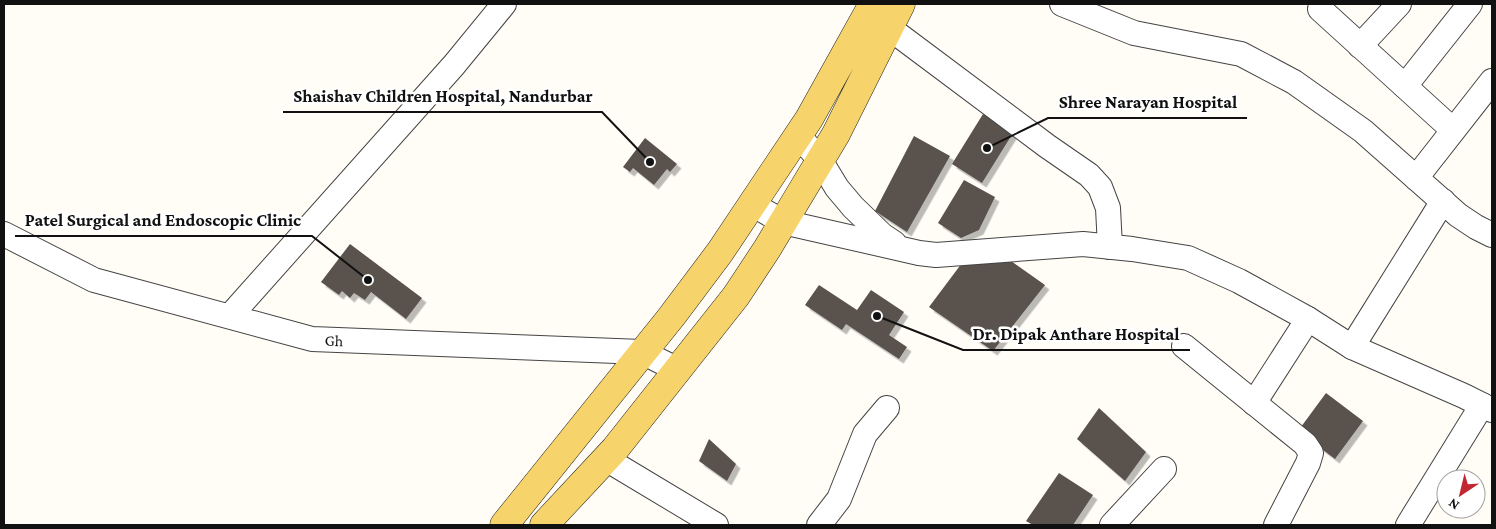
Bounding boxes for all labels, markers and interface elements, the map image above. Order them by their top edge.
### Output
callout: Shaishav Children Hospital, Nandurbar [283,79,602,112]
callout: Shree Narayan Hospital [1048,85,1247,118]
text: Shaishav Children Hospital, Nandurbar [293,86,593,106]
text: Shree Narayan Hospital [1059,92,1237,112]
callout: Patel Surgical and Endoscopic Clinic [15,203,312,236]
text: Patel Surgical and Endoscopic Clinic [25,210,301,230]
callout: Dr. Dipak Anthare Hospital [963,317,1190,350]
text: Dr. Dipak Anthare Hospital [972,324,1180,344]
street label: Gh [324,332,344,349]
north arrow [1436,469,1486,519]
text: N [1445,495,1462,514]

